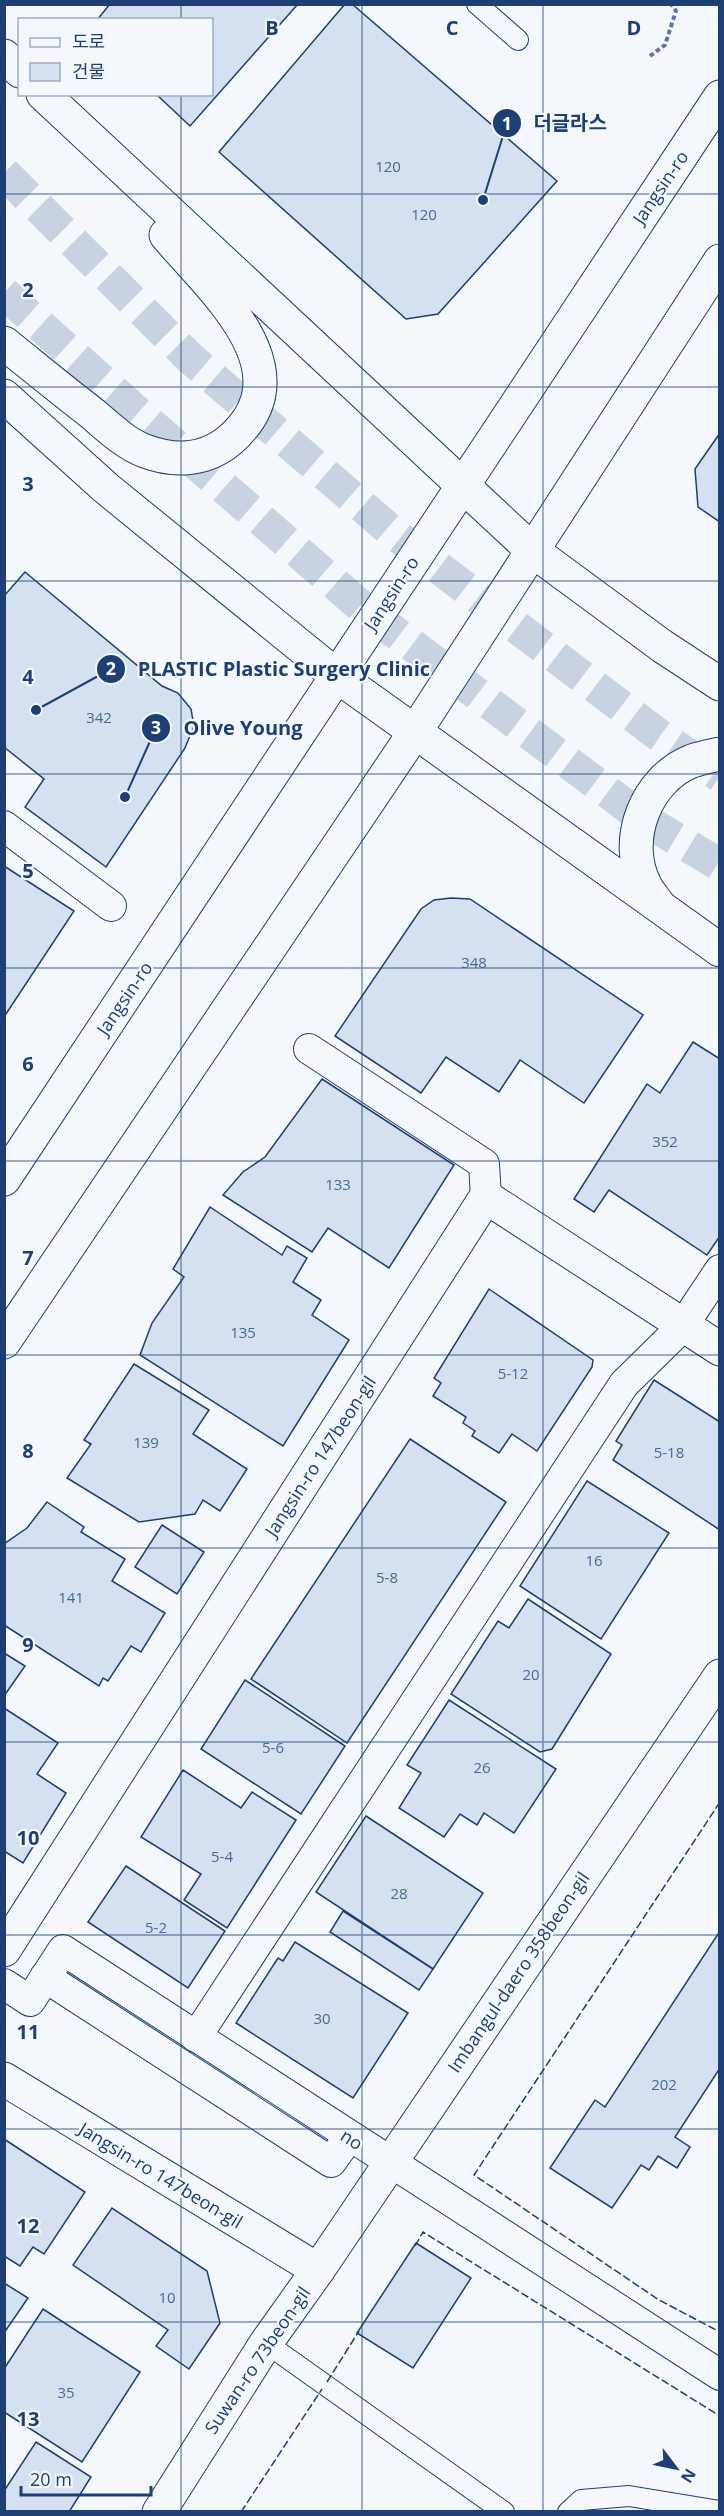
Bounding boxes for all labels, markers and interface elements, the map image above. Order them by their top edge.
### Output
text: B [265,14,279,41]
text: C [446,14,459,41]
text: D [627,14,641,41]
legend [18,18,213,96]
text: 도로 [72,29,105,53]
text: 건물 [72,59,105,83]
callout: 더글라스 [492,104,619,142]
text: 더글라스 [533,109,607,136]
text: 1 [502,111,512,135]
street label: Jangsin-ro [626,146,693,230]
house number: 120 [375,156,401,176]
house number: 120 [411,204,437,224]
text: 2 [22,276,34,303]
text: 3 [22,470,34,497]
street label: Jangsin-ro [357,551,424,636]
callout: PLASTIC Plastic Surgery Clinic [96,650,442,688]
text: PLASTIC Plastic Surgery Clinic [138,655,430,682]
text: 2 [106,656,116,680]
text: 4 [22,663,34,690]
house number: 342 [86,707,112,727]
callout: Olive Young [141,709,314,747]
text: Olive Young [184,714,303,741]
text: 3 [151,715,161,739]
text: 5 [22,857,34,884]
house number: 348 [461,952,487,972]
street label: Jangsin-ro [90,957,157,1041]
text: 6 [22,1050,34,1077]
house number: 352 [652,1131,678,1151]
house number: 133 [325,1174,351,1194]
text: 7 [22,1244,34,1271]
house number: 135 [230,1322,256,1342]
house number: 5-12 [498,1363,528,1383]
street label: Jangsin-ro 147beon-gil [258,1371,381,1543]
house number: 139 [133,1432,159,1452]
text: 8 [22,1437,34,1464]
house number: 5-18 [654,1442,684,1462]
house number: 16 [585,1550,603,1570]
house number: 5-8 [376,1567,398,1587]
house number: 141 [58,1587,84,1607]
text: 9 [22,1631,34,1658]
house number: 20 [522,1664,540,1684]
house number: 5-6 [262,1737,284,1757]
house number: 26 [473,1757,491,1777]
text: 10 [17,1824,39,1851]
house number: 5-4 [211,1846,233,1866]
street label: Imbangul-daero 358beon-gil [442,1867,594,2077]
house number: 28 [390,1883,408,1903]
house number: 5-2 [145,1917,167,1937]
house number: 30 [313,2008,331,2028]
text: 11 [17,2018,39,2045]
house number: 202 [651,2074,677,2094]
street label: Jangsin-ro 147beon-gil [73,2116,247,2233]
street label: no [336,2123,368,2155]
text: 12 [17,2212,39,2239]
street label: Suwan-ro 73beon-gil [199,2282,315,2438]
house number: 10 [158,2287,176,2307]
house number: 35 [57,2382,75,2402]
text: 13 [17,2405,39,2432]
north arrow [646,2438,706,2498]
scale bar [21,2459,152,2497]
text: N [676,2465,701,2487]
text: 20 m [30,2467,72,2491]

